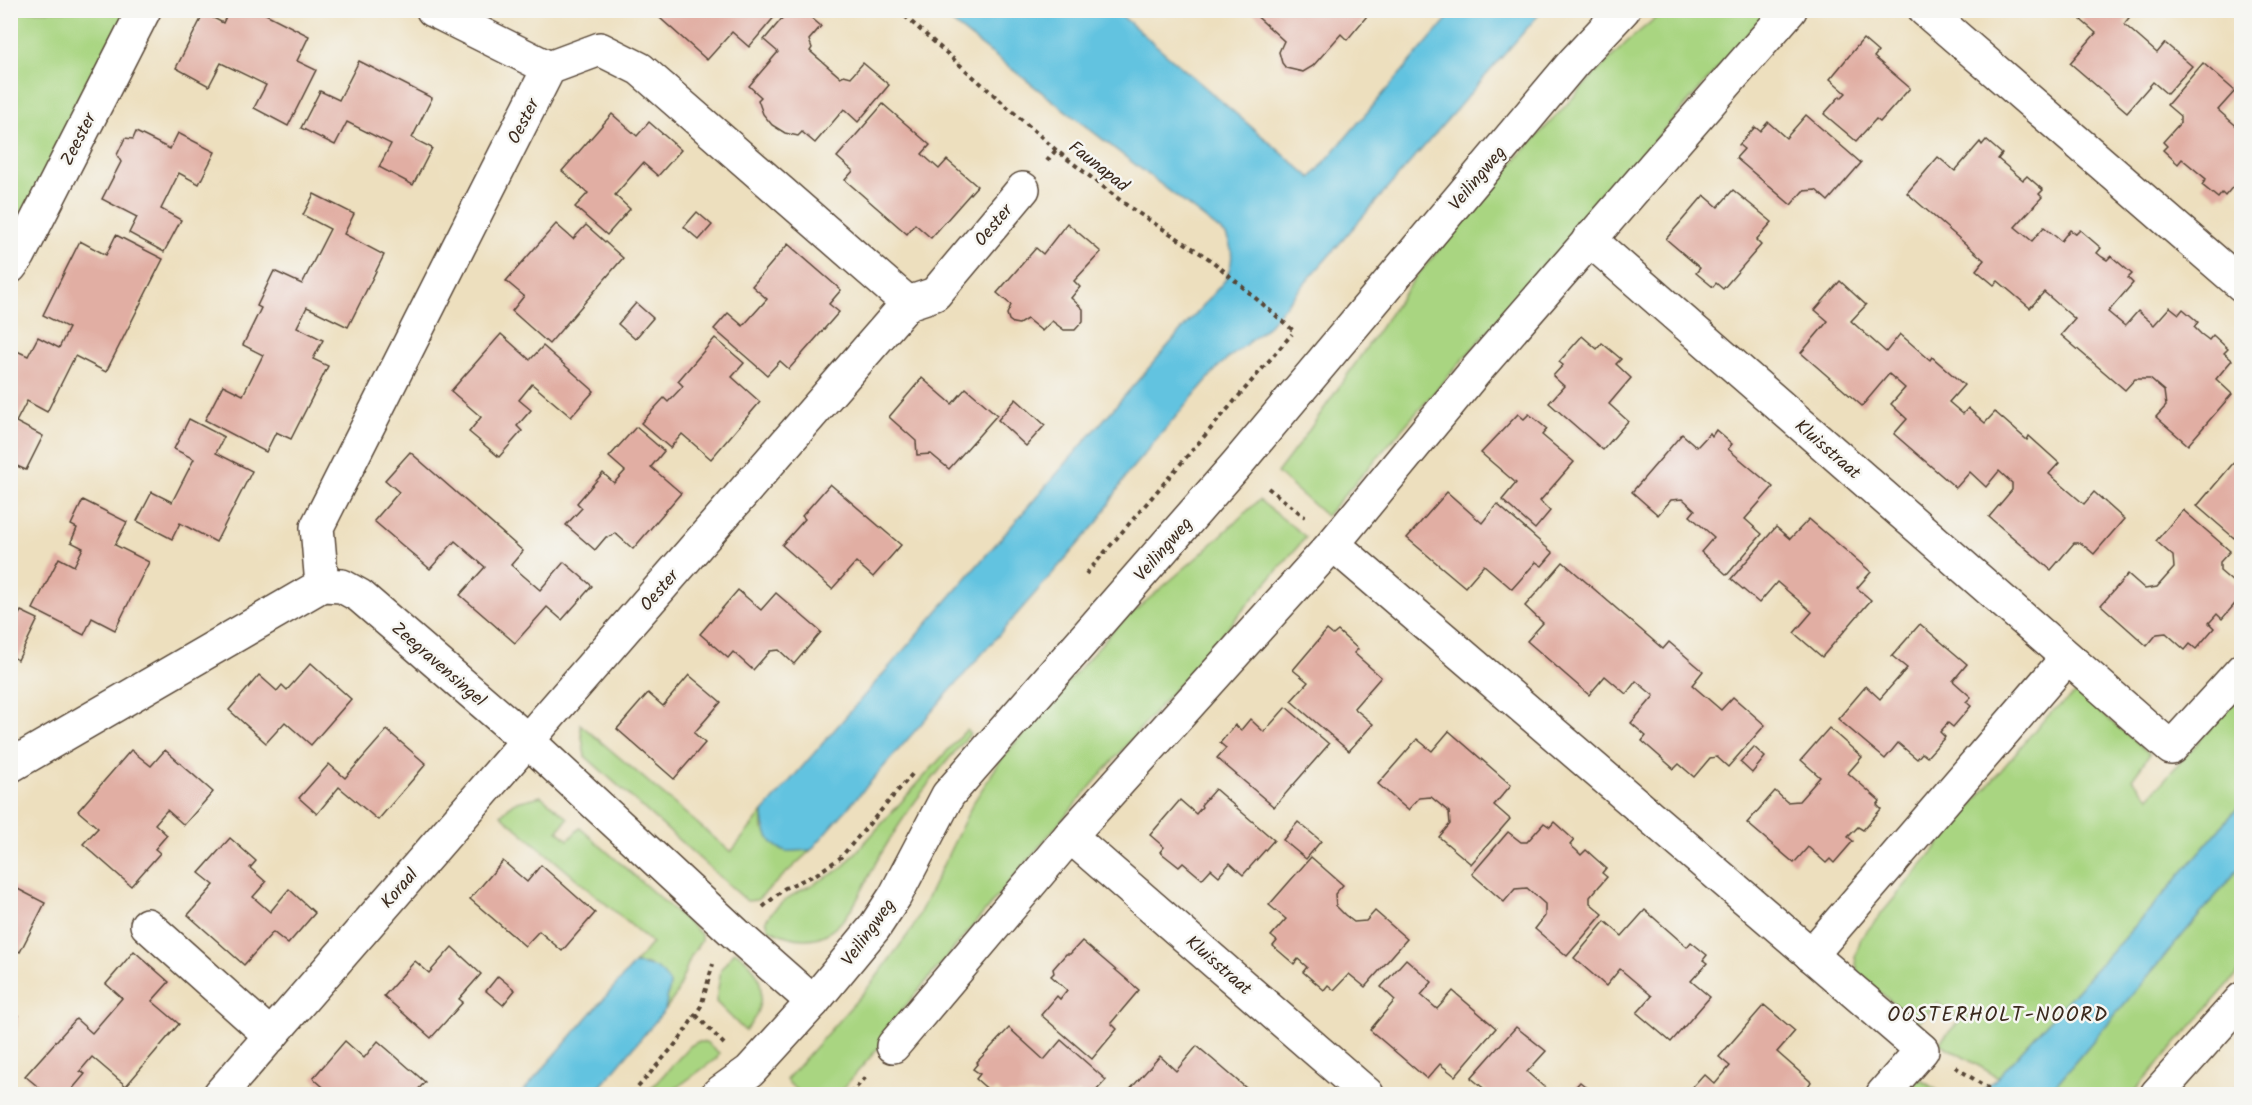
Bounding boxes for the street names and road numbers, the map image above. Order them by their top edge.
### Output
street label: Oester [501,93,549,150]
street label: Zeester [54,107,105,171]
street label: Faunapad [1061,134,1136,201]
street label: Veilingweg [1442,140,1514,218]
street label: Oester [968,198,1021,254]
street label: Kluisstraat [1787,413,1868,488]
street label: Veilingweg [1128,511,1201,589]
street label: Oester [633,563,687,619]
street label: Zeegravensingel [384,615,493,715]
street label: Koraal [374,862,427,916]
street label: Veilingweg [835,893,904,973]
street label: Kluisstraat [1178,929,1259,1004]

